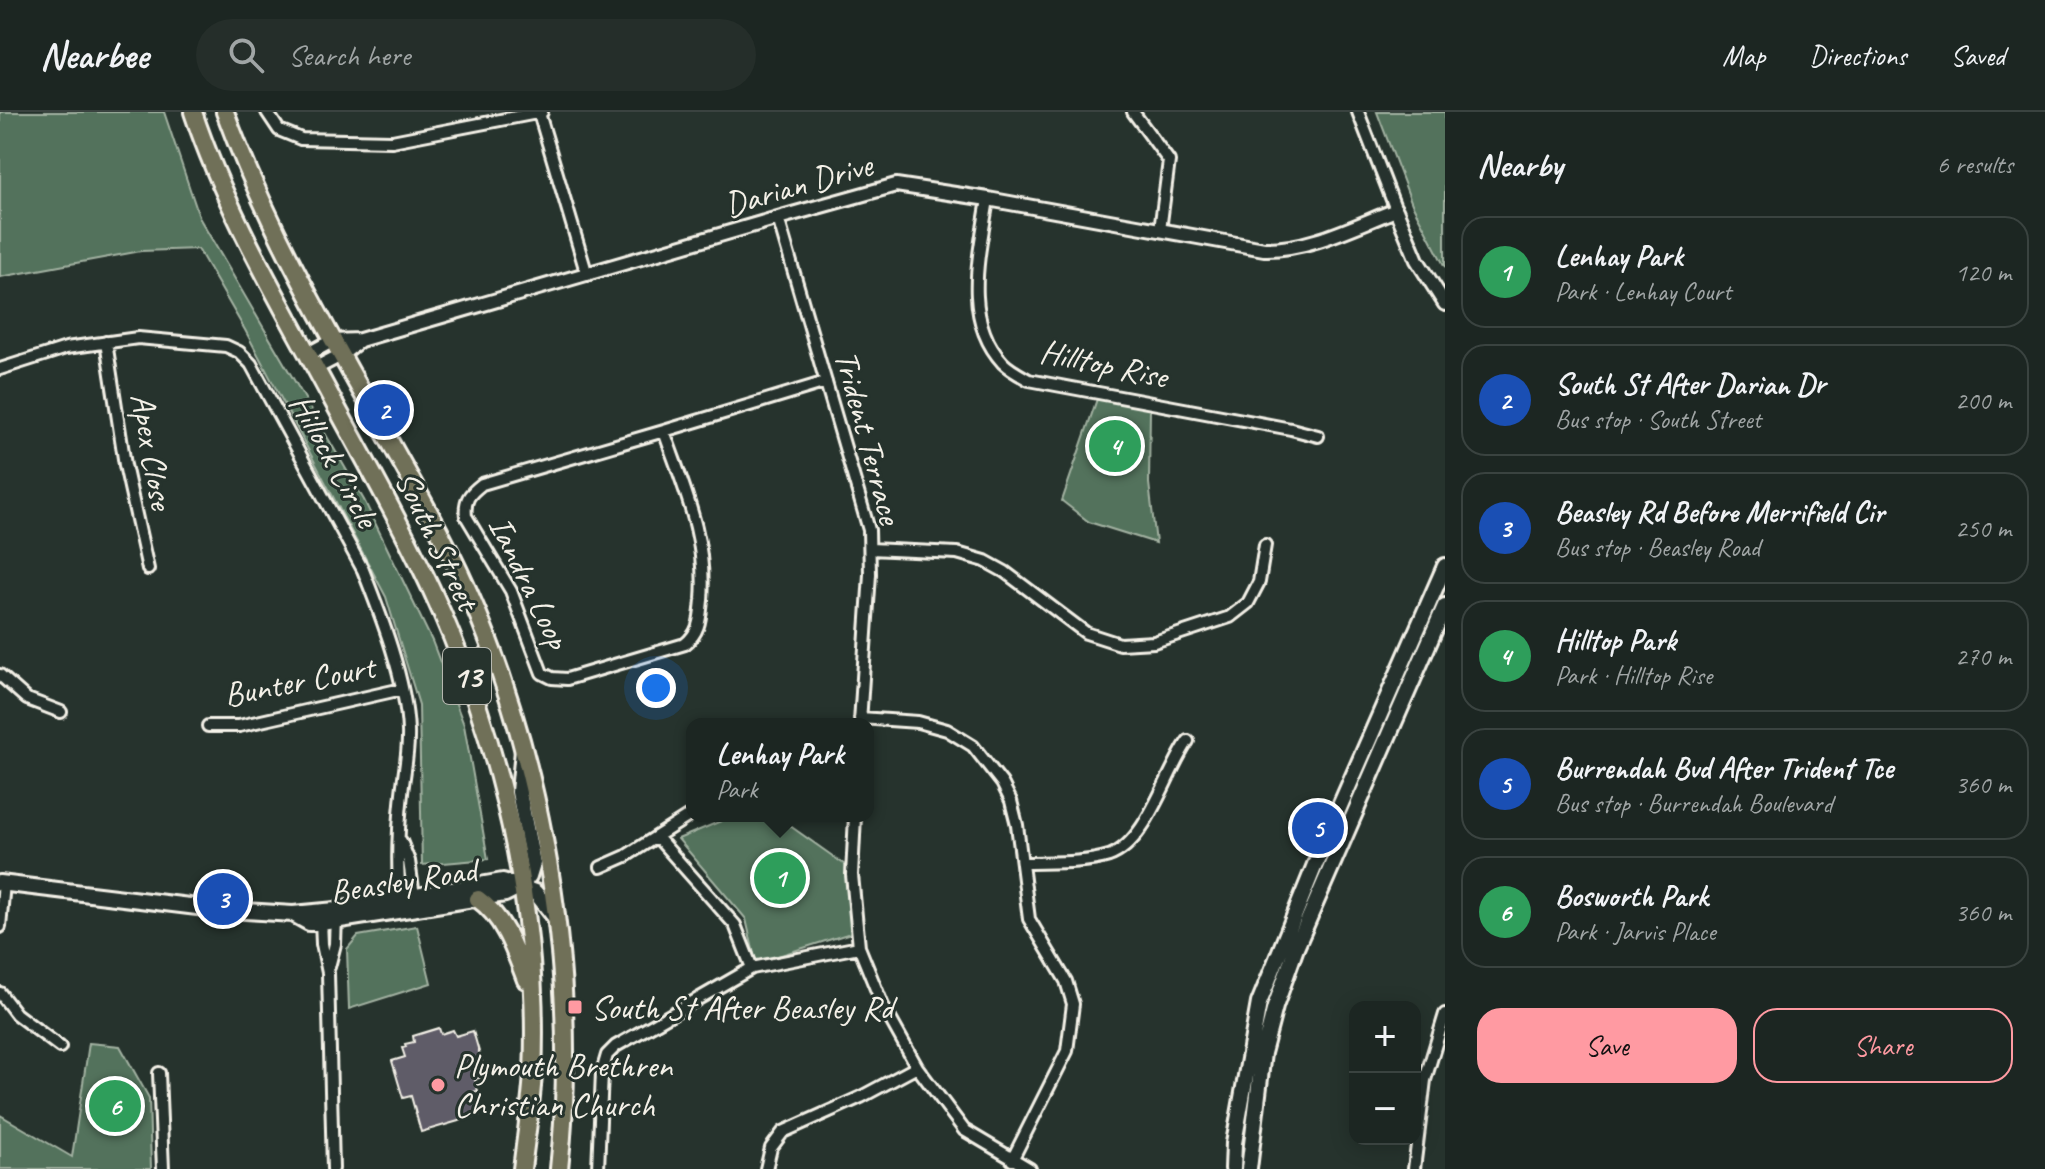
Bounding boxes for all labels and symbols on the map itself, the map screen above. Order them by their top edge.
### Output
street label: Darian Drive [719,142,879,226]
street label: Hilltop Rise [1036,329,1174,399]
street label: Trident Terrace [825,346,913,530]
pin: 2 [358,380,410,440]
street label: Hillock Circle [280,386,390,537]
street label: Apex Close [121,390,184,514]
pin: 4 [1089,416,1141,476]
street label: South Street [386,464,491,620]
street label: Iandra Loop [479,509,581,657]
street label: Bunter Court [220,644,382,716]
road number: 13 [443,648,491,704]
your location [636,668,676,708]
pin: 5 [1292,798,1344,858]
street label: Beasley Road [327,847,484,913]
pin: 1 [754,848,806,908]
pin: 3 [197,869,249,929]
place label: South St After Beasley Rd [591,986,899,1029]
marker: South St After Beasley Rd [566,998,584,1016]
place label: Plymouth Brethren Christian Church [454,1044,674,1126]
pin: 6 [89,1076,141,1136]
marker: Plymouth Brethren Christian Church [429,1076,447,1094]

